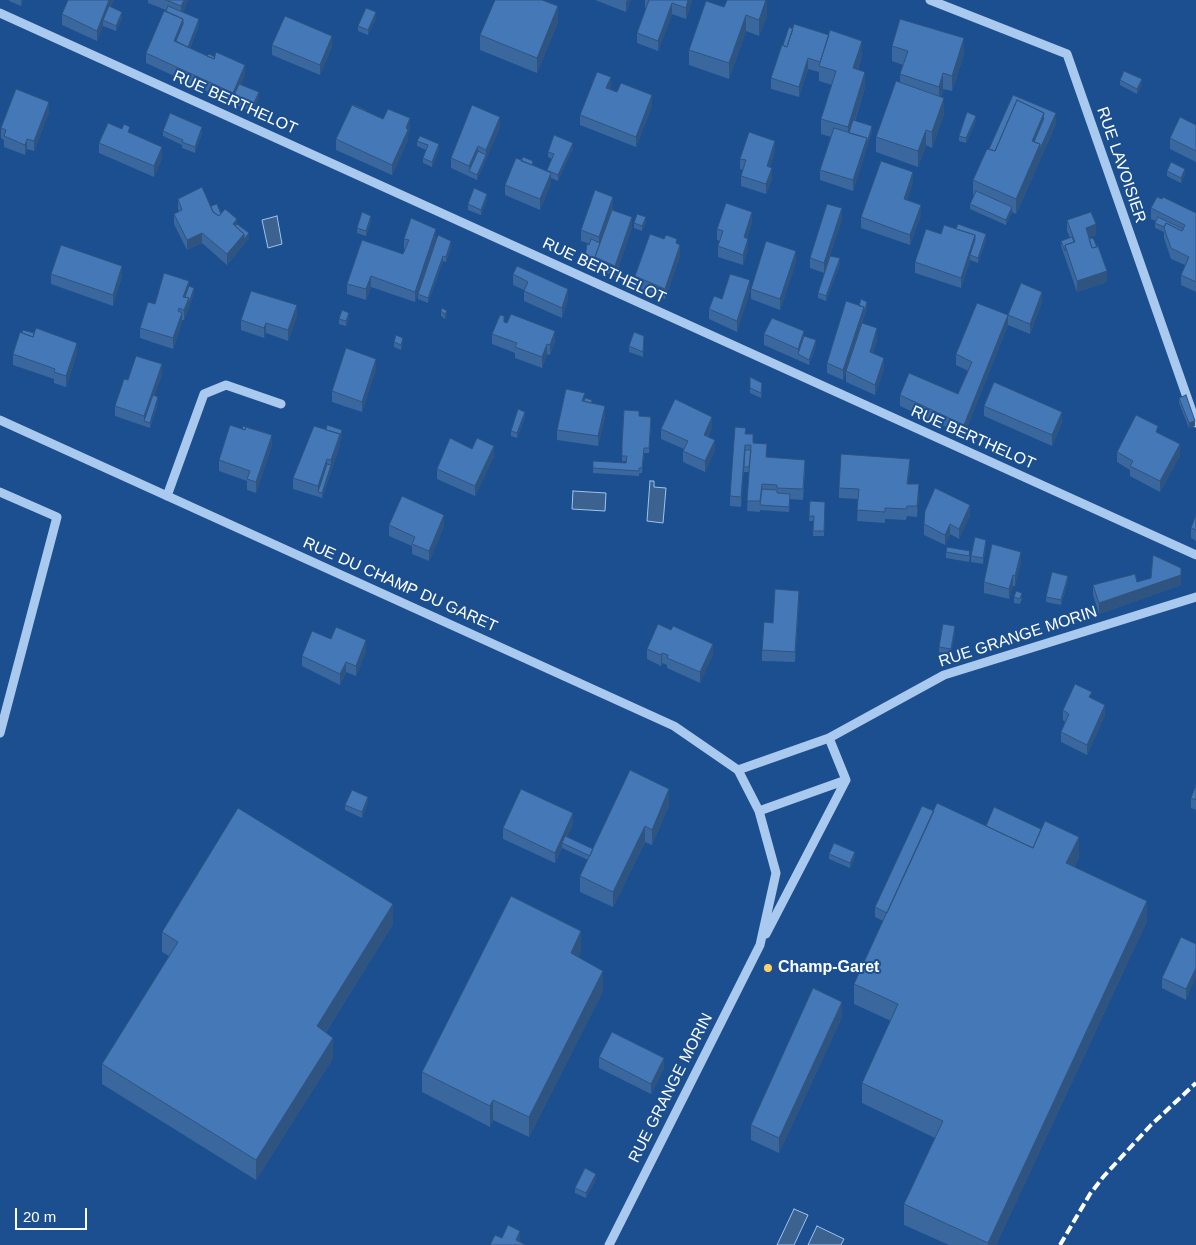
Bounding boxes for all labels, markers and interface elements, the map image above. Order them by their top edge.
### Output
street label: RUE BERTHELOT [170,67,300,139]
street label: RUE LAVOISIER [1092,104,1150,226]
street label: RUE BERTHELOT [539,234,669,308]
street label: RUE BERTHELOT [908,402,1038,474]
street label: RUE DU CHAMP DU GARET [300,533,500,637]
street label: RUE GRANGE MORIN [936,602,1100,672]
place label: Champ-Garet [778,958,879,978]
marker: Champ-Garet [762,962,774,974]
street label: RUE GRANGE MORIN [625,1010,717,1166]
scale bar [18,1198,90,1230]
text: 20 m [23,1208,56,1225]

